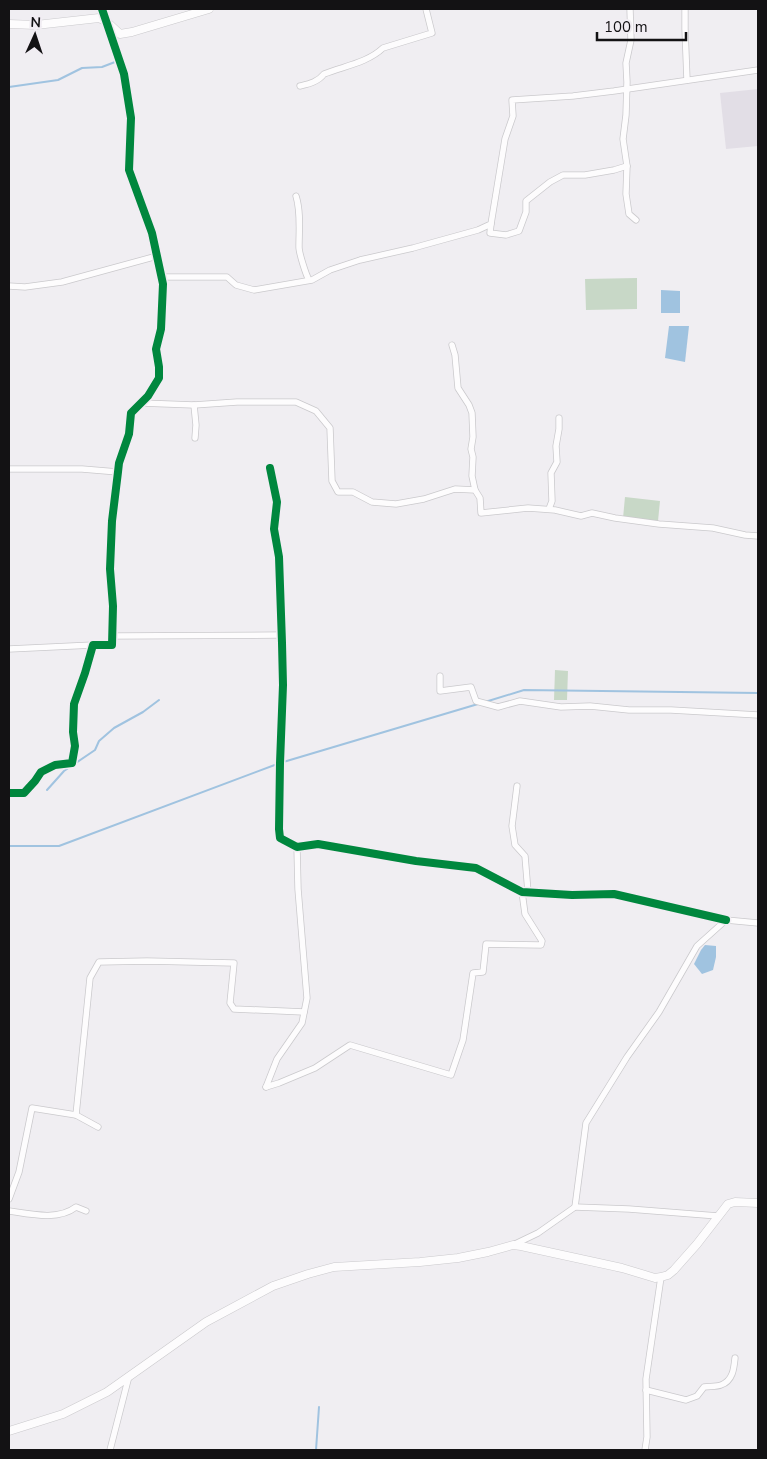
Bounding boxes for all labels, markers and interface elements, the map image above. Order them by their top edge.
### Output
north arrow [10,10,60,60]
scale bar [597,10,686,42]
text: N [30,13,41,32]
text: 100 m [604,17,648,37]

